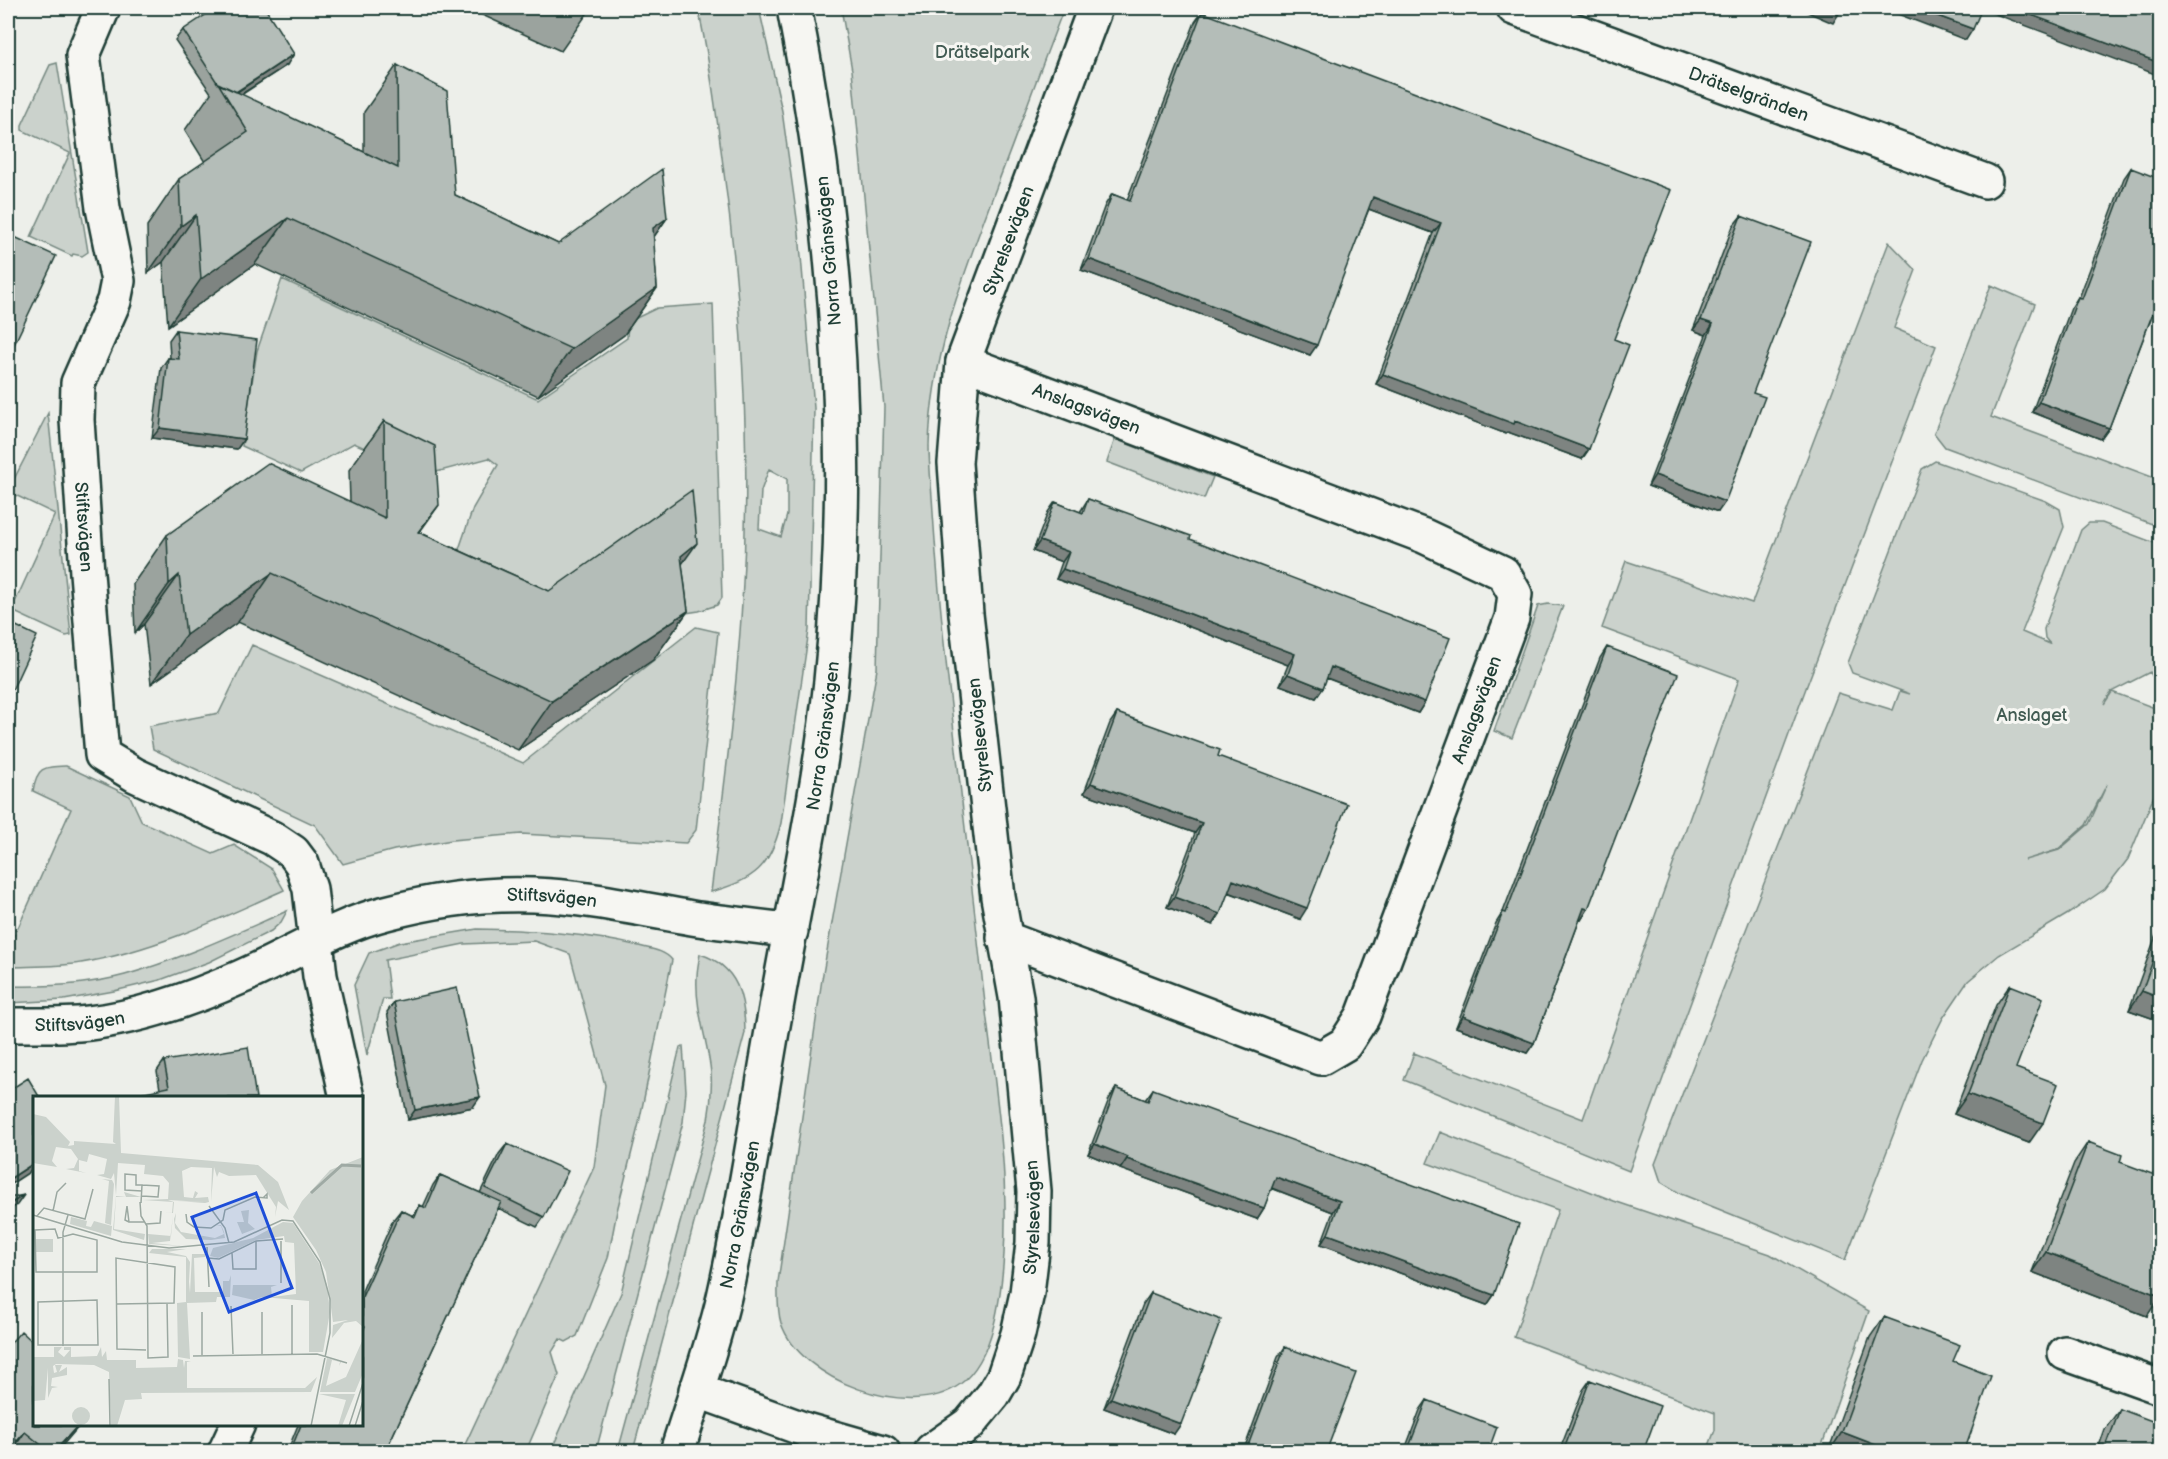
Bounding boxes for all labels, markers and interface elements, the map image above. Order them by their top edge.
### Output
park label: Drätselpark [935,42,1029,63]
street label: Drätselgränden [1686,63,1812,126]
street label: Norra Gränsvägen [812,175,846,327]
street label: Styrelsevägen [978,183,1038,298]
street label: Anslagsvägen [1030,379,1143,438]
street label: Stiftsvägen [71,481,97,573]
street label: Anslagsvägen [1448,653,1506,767]
street label: Norra Gränsvägen [802,660,843,812]
street label: Styrelsevägen [964,677,996,793]
park label: Anslaget [1997,705,2068,726]
street label: Stiftsvägen [507,884,598,912]
street label: Stiftsvägen [35,1007,127,1036]
inset map [33,1096,363,1426]
street label: Norra Gränsvägen [716,1139,764,1291]
street label: Styrelsevägen [1019,1159,1044,1276]

